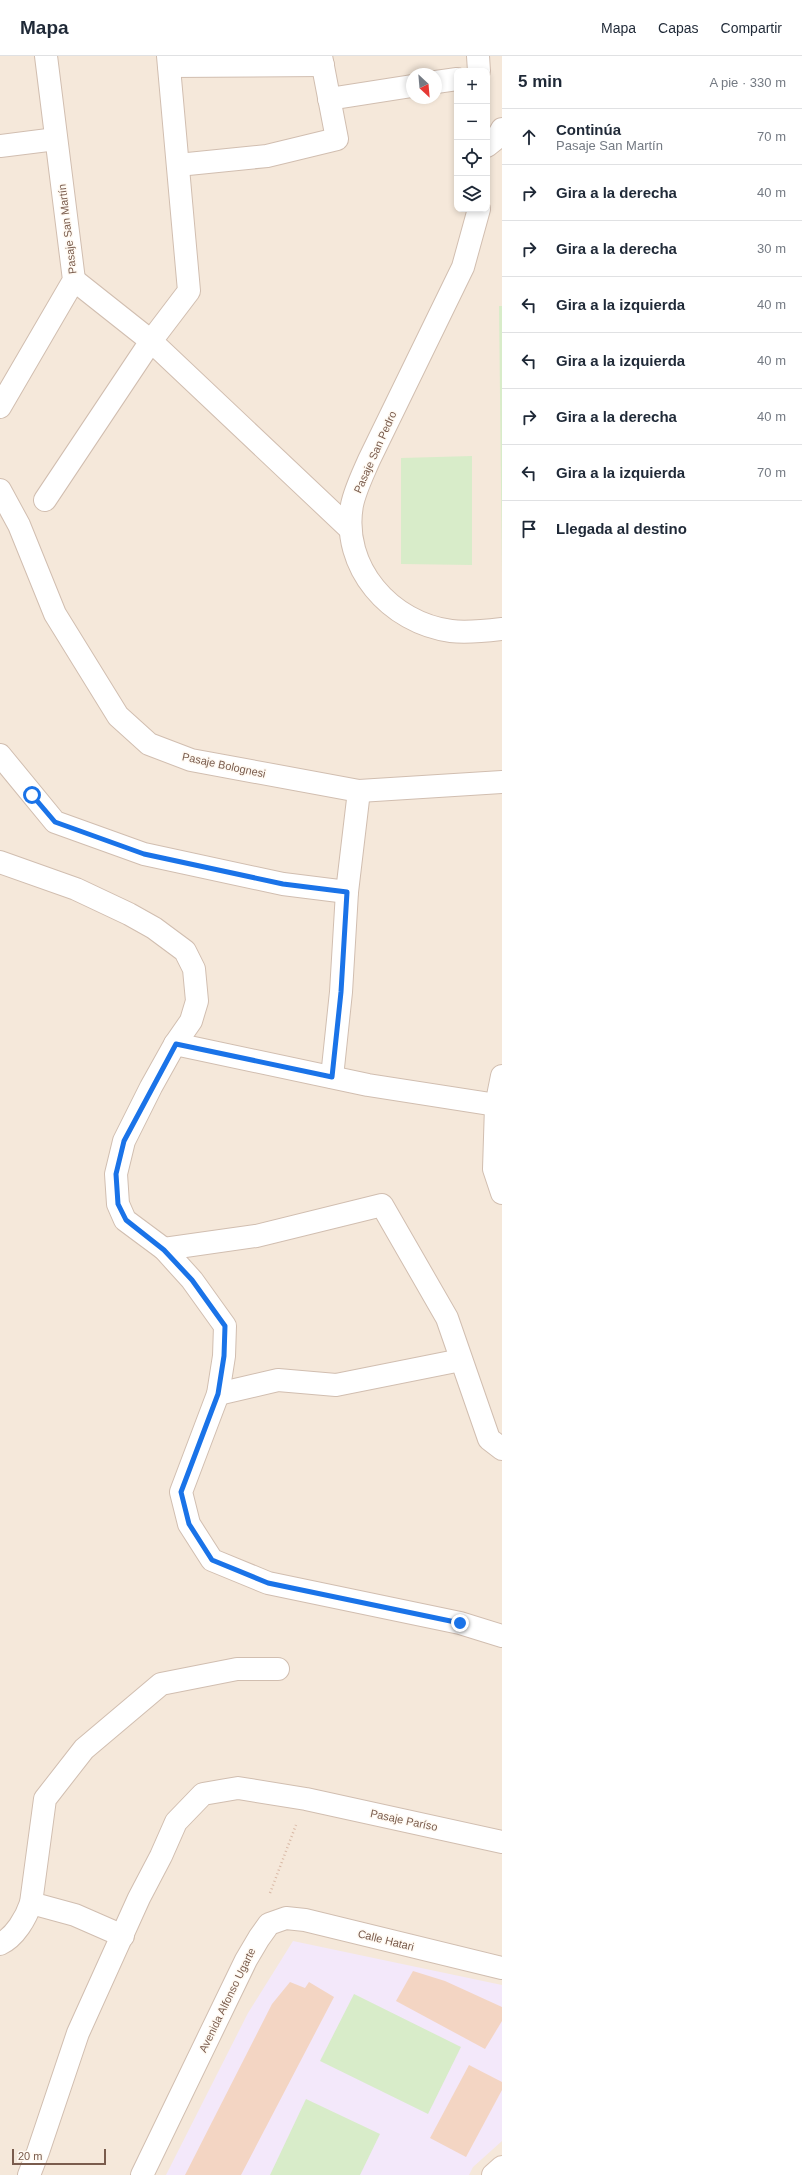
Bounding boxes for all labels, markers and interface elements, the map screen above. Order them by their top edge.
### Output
text: Mapa [20,17,69,38]
text: Mapa [601,20,636,36]
text: Capas [658,20,699,36]
text: Compartir [721,20,782,36]
north arrow [406,68,442,104]
map controls [454,68,490,212]
button: + [454,68,490,104]
text: 5 min [518,72,562,91]
text: A pie · 330 m [709,75,786,90]
button: − [454,104,490,140]
text: Continúa [556,121,621,138]
icon: ahead [518,126,540,148]
text: 70 m [757,129,786,144]
text: Pasaje San Martín [556,138,663,153]
button: locate [454,140,490,176]
button: layers [454,176,490,212]
icon: right [518,182,540,204]
street label: Pasaje San Martín [56,183,78,275]
text: Gira a la derecha [556,184,677,201]
text: 40 m [757,185,786,200]
icon: right [518,238,540,260]
text: Gira a la derecha [556,240,677,257]
text: 30 m [757,241,786,256]
icon: left [518,294,540,316]
text: Gira a la izquierda [556,296,685,313]
text: 40 m [757,297,786,312]
icon: left [518,350,540,372]
text: Gira a la izquierda [556,352,685,369]
text: 40 m [757,353,786,368]
icon: right [518,406,540,428]
text: Gira a la derecha [556,408,677,425]
street label: Pasaje San Pedro [351,409,399,495]
text: 40 m [757,409,786,424]
icon: left [518,462,540,484]
text: Gira a la izquierda [556,464,685,481]
text: 70 m [757,465,786,480]
icon: arrive [518,518,540,540]
text: Llegada al destino [556,520,687,537]
street label: Pasaje Bolognesi [181,750,267,780]
route start [23,786,41,804]
route end [451,1614,469,1632]
street label: Pasaje Paríso [369,1807,439,1833]
street label: Calle Hatari [357,1927,415,1953]
street label: Avenida Alfonso Ugarte [196,1946,258,2054]
scale bar [12,2147,106,2166]
text: 20 m [18,2150,42,2162]

